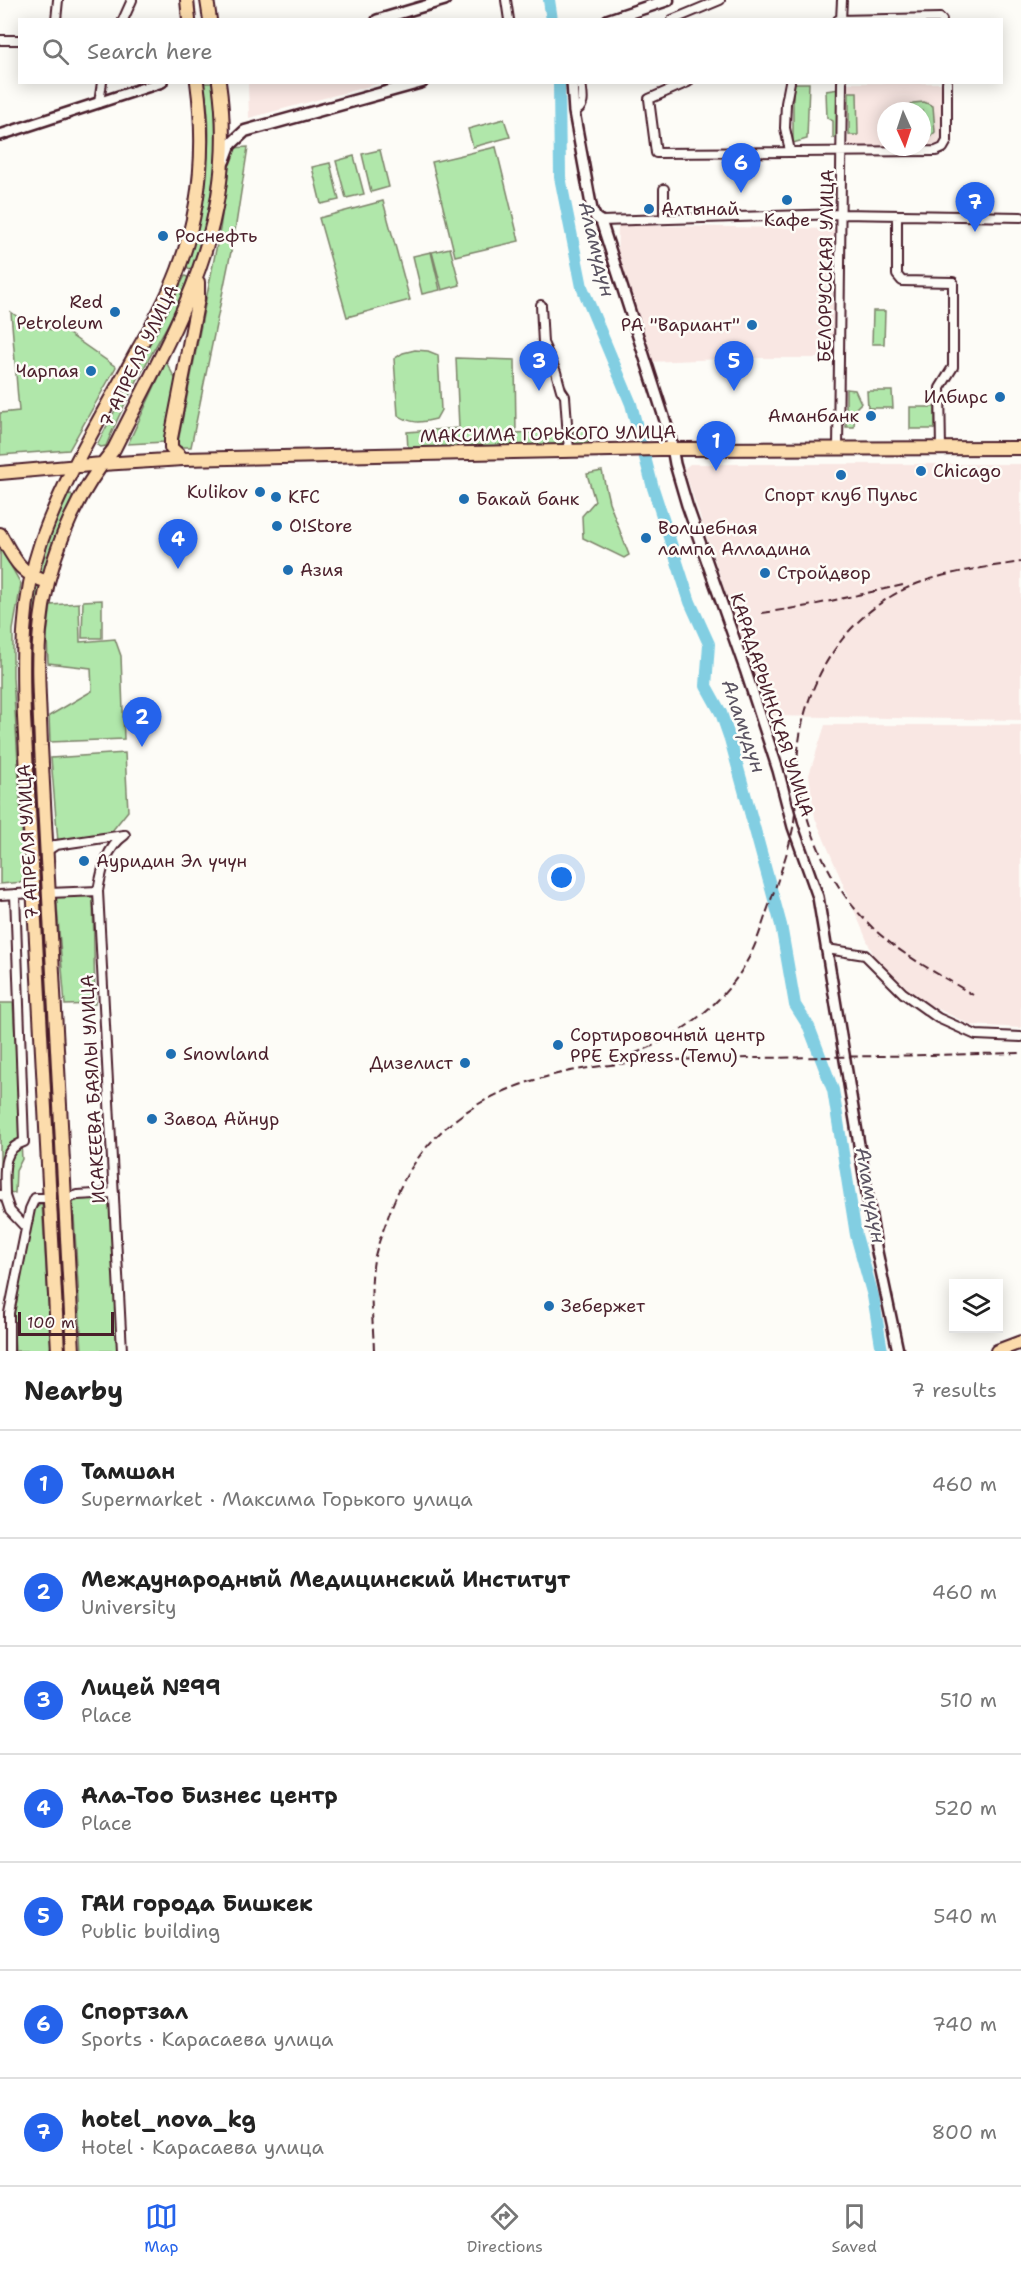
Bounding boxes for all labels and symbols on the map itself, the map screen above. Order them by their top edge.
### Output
north arrow [877,102,931,156]
pin: 6 [722,144,760,193]
street label: БЕЛОРУССКАЯ УЛИЦА [812,169,840,363]
pin: 7 [956,182,994,232]
marker: Кафе [780,193,794,207]
place label: Алтынай [661,197,739,221]
water label: Аламүдүн [573,199,621,300]
marker: Алтынай [642,202,656,216]
place label: Кафе [764,208,810,232]
place label: Роснефть [175,224,257,248]
marker: Роснефть [156,229,170,243]
street label: 7 АПРЕЛЯ УЛИЦА [94,281,184,431]
place label: Red Petroleum [16,290,103,335]
marker: Red Petroleum [108,305,122,319]
place label: РА "Вариант" [621,313,740,337]
marker: РА "Вариант" [745,318,759,332]
pin: 3 [520,342,558,391]
pin: 5 [714,342,754,391]
place label: Чарпая [16,359,79,383]
marker: Чарпая [84,364,98,378]
place label: Илбирс [924,385,988,409]
marker: Илбирс [993,390,1007,404]
place label: Аманбанк [768,404,859,428]
marker: Аманбанк [864,409,878,423]
street label: МАКСИМА ГОРЬКОГО УЛИЦА [420,420,676,448]
pin: 1 [696,422,736,471]
place label: Chicago [933,459,1001,483]
marker: Chicago [914,464,928,478]
marker: Спорт клуб Пульс [834,468,848,482]
place label: Kulikov [187,480,248,504]
place label: Спорт клуб Пульс [764,483,918,507]
marker: Kulikov [253,485,267,499]
place label: KFC [288,485,320,509]
place label: Бакай банк [476,487,580,511]
marker: KFC [269,490,283,504]
marker: Бакай банк [457,492,471,506]
place label: O!Store [289,514,352,538]
place label: Волшебная лампа Алладина [658,516,810,561]
marker: O!Store [270,519,284,533]
pin: 4 [158,520,198,569]
marker: Волшебная лампа Алладина [639,531,653,545]
place label: Азия [300,558,343,582]
place label: Стройдвор [777,561,871,585]
marker: Азия [281,563,295,577]
marker: Стройдвор [758,566,772,580]
street label: КАРАДАРЬИНСКАЯ УЛИЦА [724,590,820,820]
water label: Аламүдүн [716,676,772,776]
pin: 2 [122,698,162,747]
street label: 7 АПРЕЛЯ УЛИЦА [12,764,44,920]
place label: Ауридин Эл үчүн [96,849,247,873]
marker: Ауридин Эл үчүн [77,854,91,868]
your location [547,863,576,892]
street label: ИСАКЕЕВА БАЯЛЫ УЛИЦА [75,974,111,1204]
place label: Сортировочный центр PPE Express (Temu) [570,1023,765,1068]
marker: Сортировочный центр PPE Express (Temu) [551,1038,565,1052]
place label: Snowland [183,1042,269,1066]
marker: Snowland [164,1047,178,1061]
place label: Дизелист [370,1051,454,1075]
marker: Дизелист [458,1056,472,1070]
place label: Завод Айнур [164,1107,279,1131]
marker: Завод Айнур [145,1112,159,1126]
water label: Аламүдүн [850,1145,892,1245]
place label: Зебержет [561,1294,646,1318]
marker: Зебержет [542,1299,556,1313]
scale bar [18,1309,114,1336]

